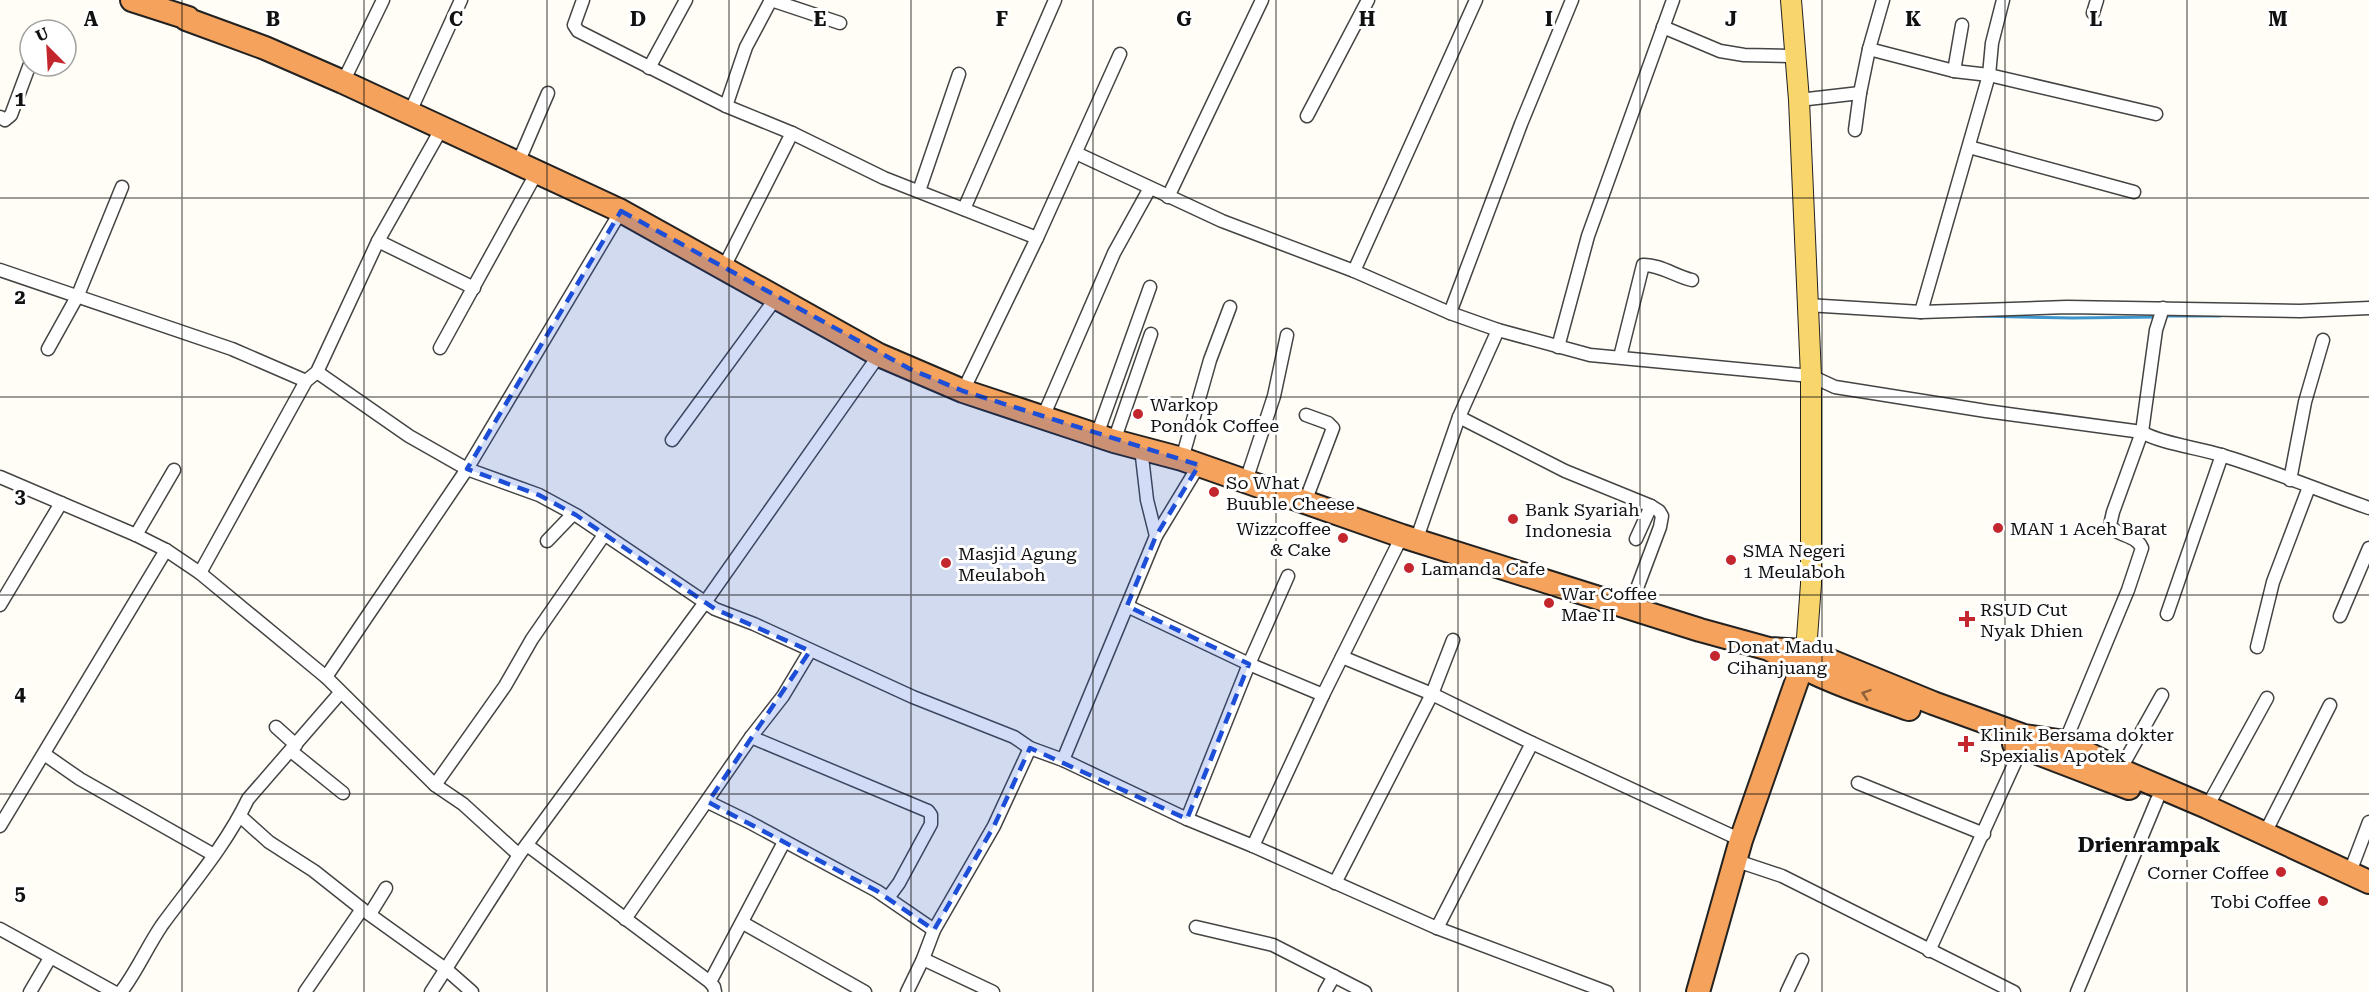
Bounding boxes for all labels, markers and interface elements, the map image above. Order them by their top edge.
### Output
text: A [84,7,99,31]
text: B [266,7,280,31]
text: C [449,7,463,31]
text: D [630,7,646,31]
text: E [814,7,827,31]
text: F [996,7,1008,31]
text: G [1176,7,1192,31]
text: H [1359,7,1375,31]
text: I [1545,7,1553,31]
text: J [1725,7,1737,31]
text: K [1905,7,1921,31]
text: L [2090,7,2103,31]
text: M [2268,7,2288,31]
north arrow [18,18,78,78]
text: U [33,24,52,46]
text: 1 [14,87,26,111]
text: 2 [14,285,26,309]
place label: Warkop Pondok Coffee [1150,394,1279,436]
marker: Warkop Pondok Coffee [1131,407,1145,421]
place label: So What Buuble Cheese [1226,472,1355,514]
text: 3 [14,484,26,508]
marker: So What Buuble Cheese [1207,485,1221,499]
place label: Bank Syariah Indonesia [1525,499,1640,541]
marker: Bank Syariah Indonesia [1506,512,1520,526]
place label: Wizzcoffee & Cake [1236,518,1331,560]
place label: MAN 1 Aceh Barat [2010,518,2167,539]
marker: MAN 1 Aceh Barat [1991,521,2005,535]
marker: Wizzcoffee & Cake [1336,531,1350,545]
place label: SMA Negeri 1 Meulaboh [1743,540,1846,582]
place label: Masjid Agung Meulaboh [958,543,1077,585]
marker: SMA Negeri 1 Meulaboh [1724,553,1738,567]
marker: Masjid Agung Meulaboh [939,556,953,570]
place label: Lamanda Cafe [1421,558,1545,579]
marker: Lamanda Cafe [1402,561,1416,575]
place label: War Coffee Mae II [1561,583,1657,625]
marker: War Coffee Mae II [1542,596,1556,610]
place label: RSUD Cut Nyak Dhien [1980,599,2083,641]
marker: RSUD Cut Nyak Dhien [1958,610,1976,628]
place label: Donat Madu Cihanjuang [1727,636,1834,678]
marker: Donat Madu Cihanjuang [1708,649,1722,663]
text: 4 [14,682,26,706]
one-way arrow [1861,689,1872,702]
place label: Klinik Bersama dokter Spexialis Apotek [1980,724,2174,766]
marker: Klinik Bersama dokter Spexialis Apotek [1957,735,1975,753]
district label: Drienrampak [2078,833,2221,857]
place label: Corner Coffee [2147,862,2269,883]
marker: Corner Coffee [2274,865,2288,879]
text: 5 [14,881,26,905]
place label: Tobi Coffee [2210,891,2311,912]
marker: Tobi Coffee [2316,894,2330,908]

